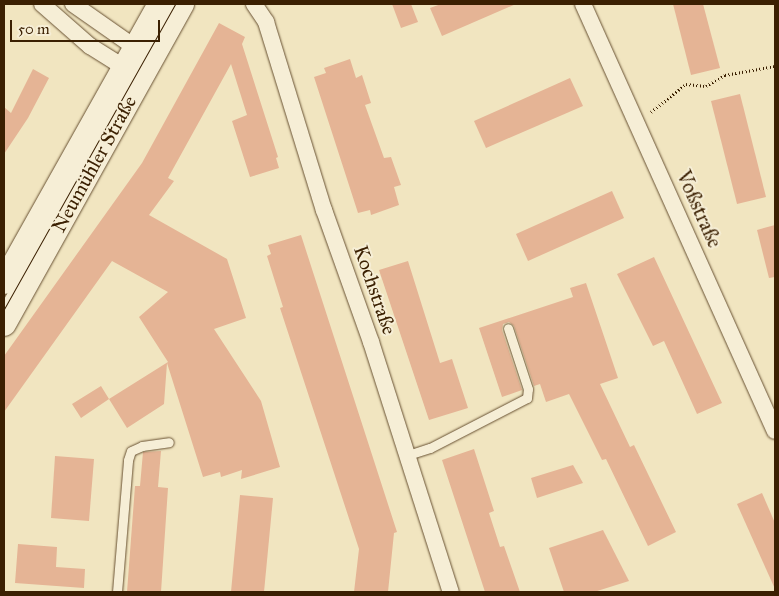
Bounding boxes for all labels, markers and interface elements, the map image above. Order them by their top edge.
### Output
scale bar [12,10,162,42]
text: 50 m [18,20,50,38]
street label: Neumühler Straße [46,91,142,237]
street label: Voßstraße [671,167,727,251]
street label: Kochstraße [349,242,401,338]

